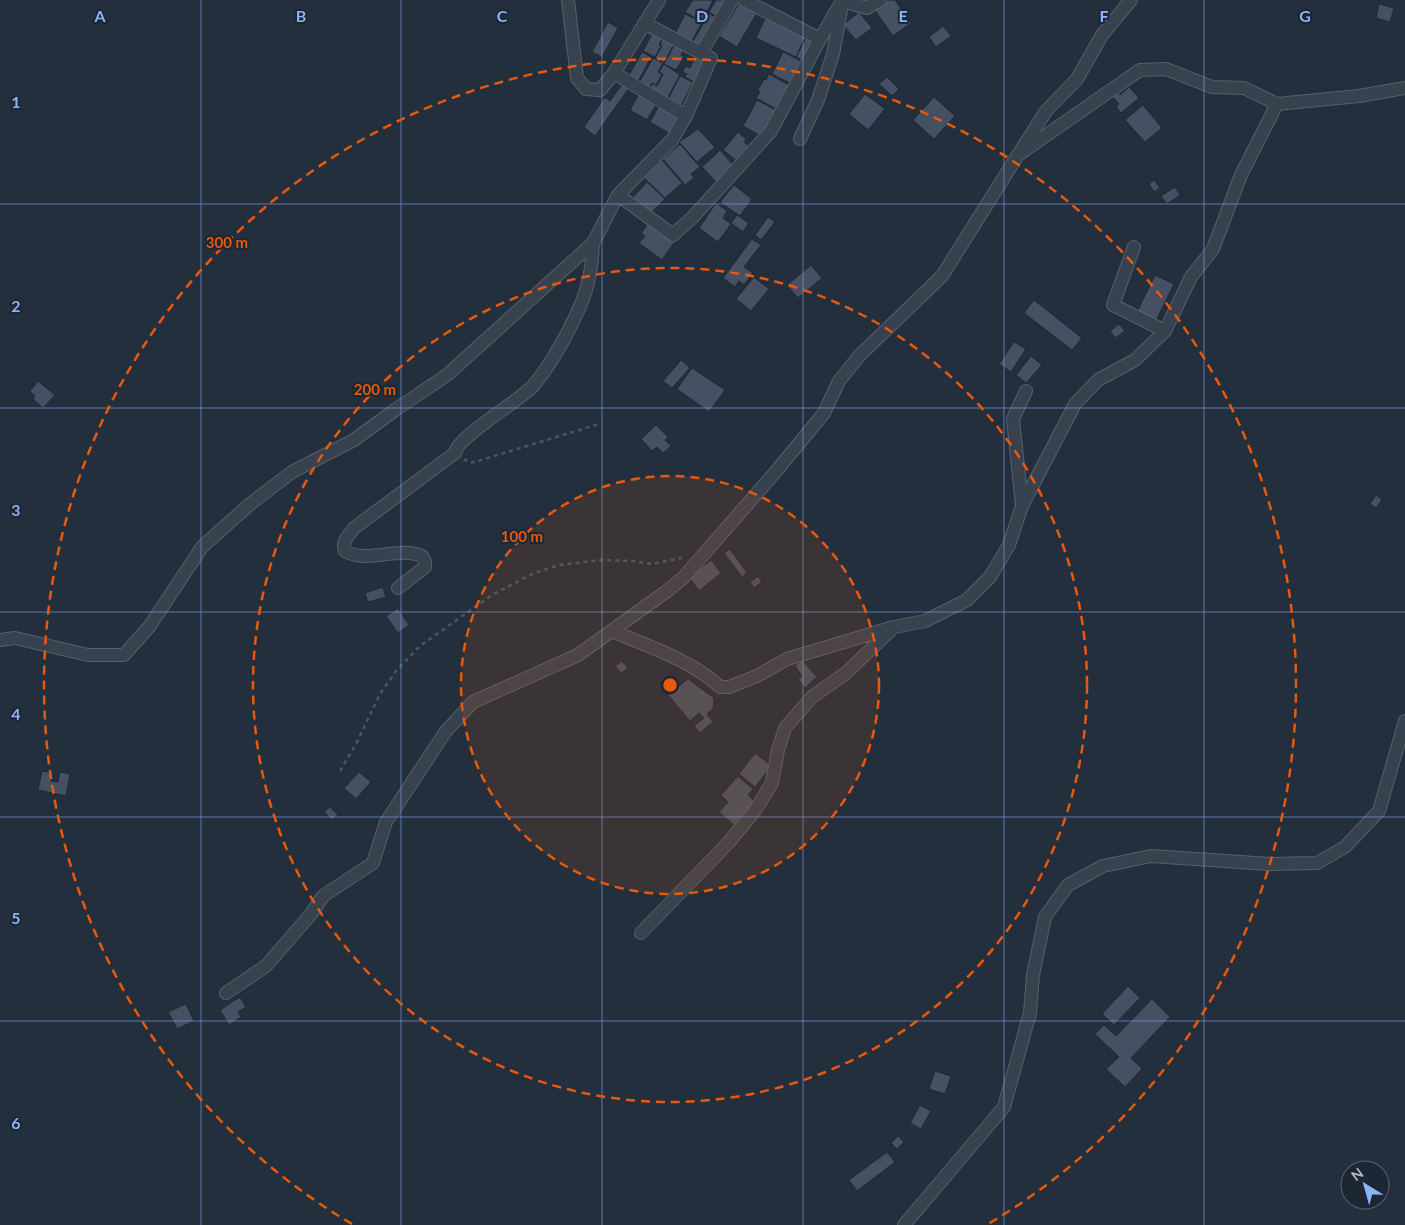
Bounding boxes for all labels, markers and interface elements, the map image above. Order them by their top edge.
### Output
text: A [93,6,106,25]
text: B [296,6,306,25]
text: C [497,6,508,25]
text: D [696,6,708,25]
text: E [898,6,908,25]
text: F [1099,6,1109,25]
text: G [1299,6,1311,25]
text: 1 [11,92,21,111]
text: 300 m [206,233,248,251]
text: 2 [11,296,21,315]
text: 200 m [354,380,396,398]
text: 3 [11,500,21,519]
text: 100 m [501,527,543,545]
centre of rings [661,676,679,694]
text: 4 [11,704,21,723]
text: 5 [11,908,21,927]
text: 6 [11,1113,21,1132]
north arrow [1340,1160,1390,1210]
text: N [1347,1164,1366,1184]

